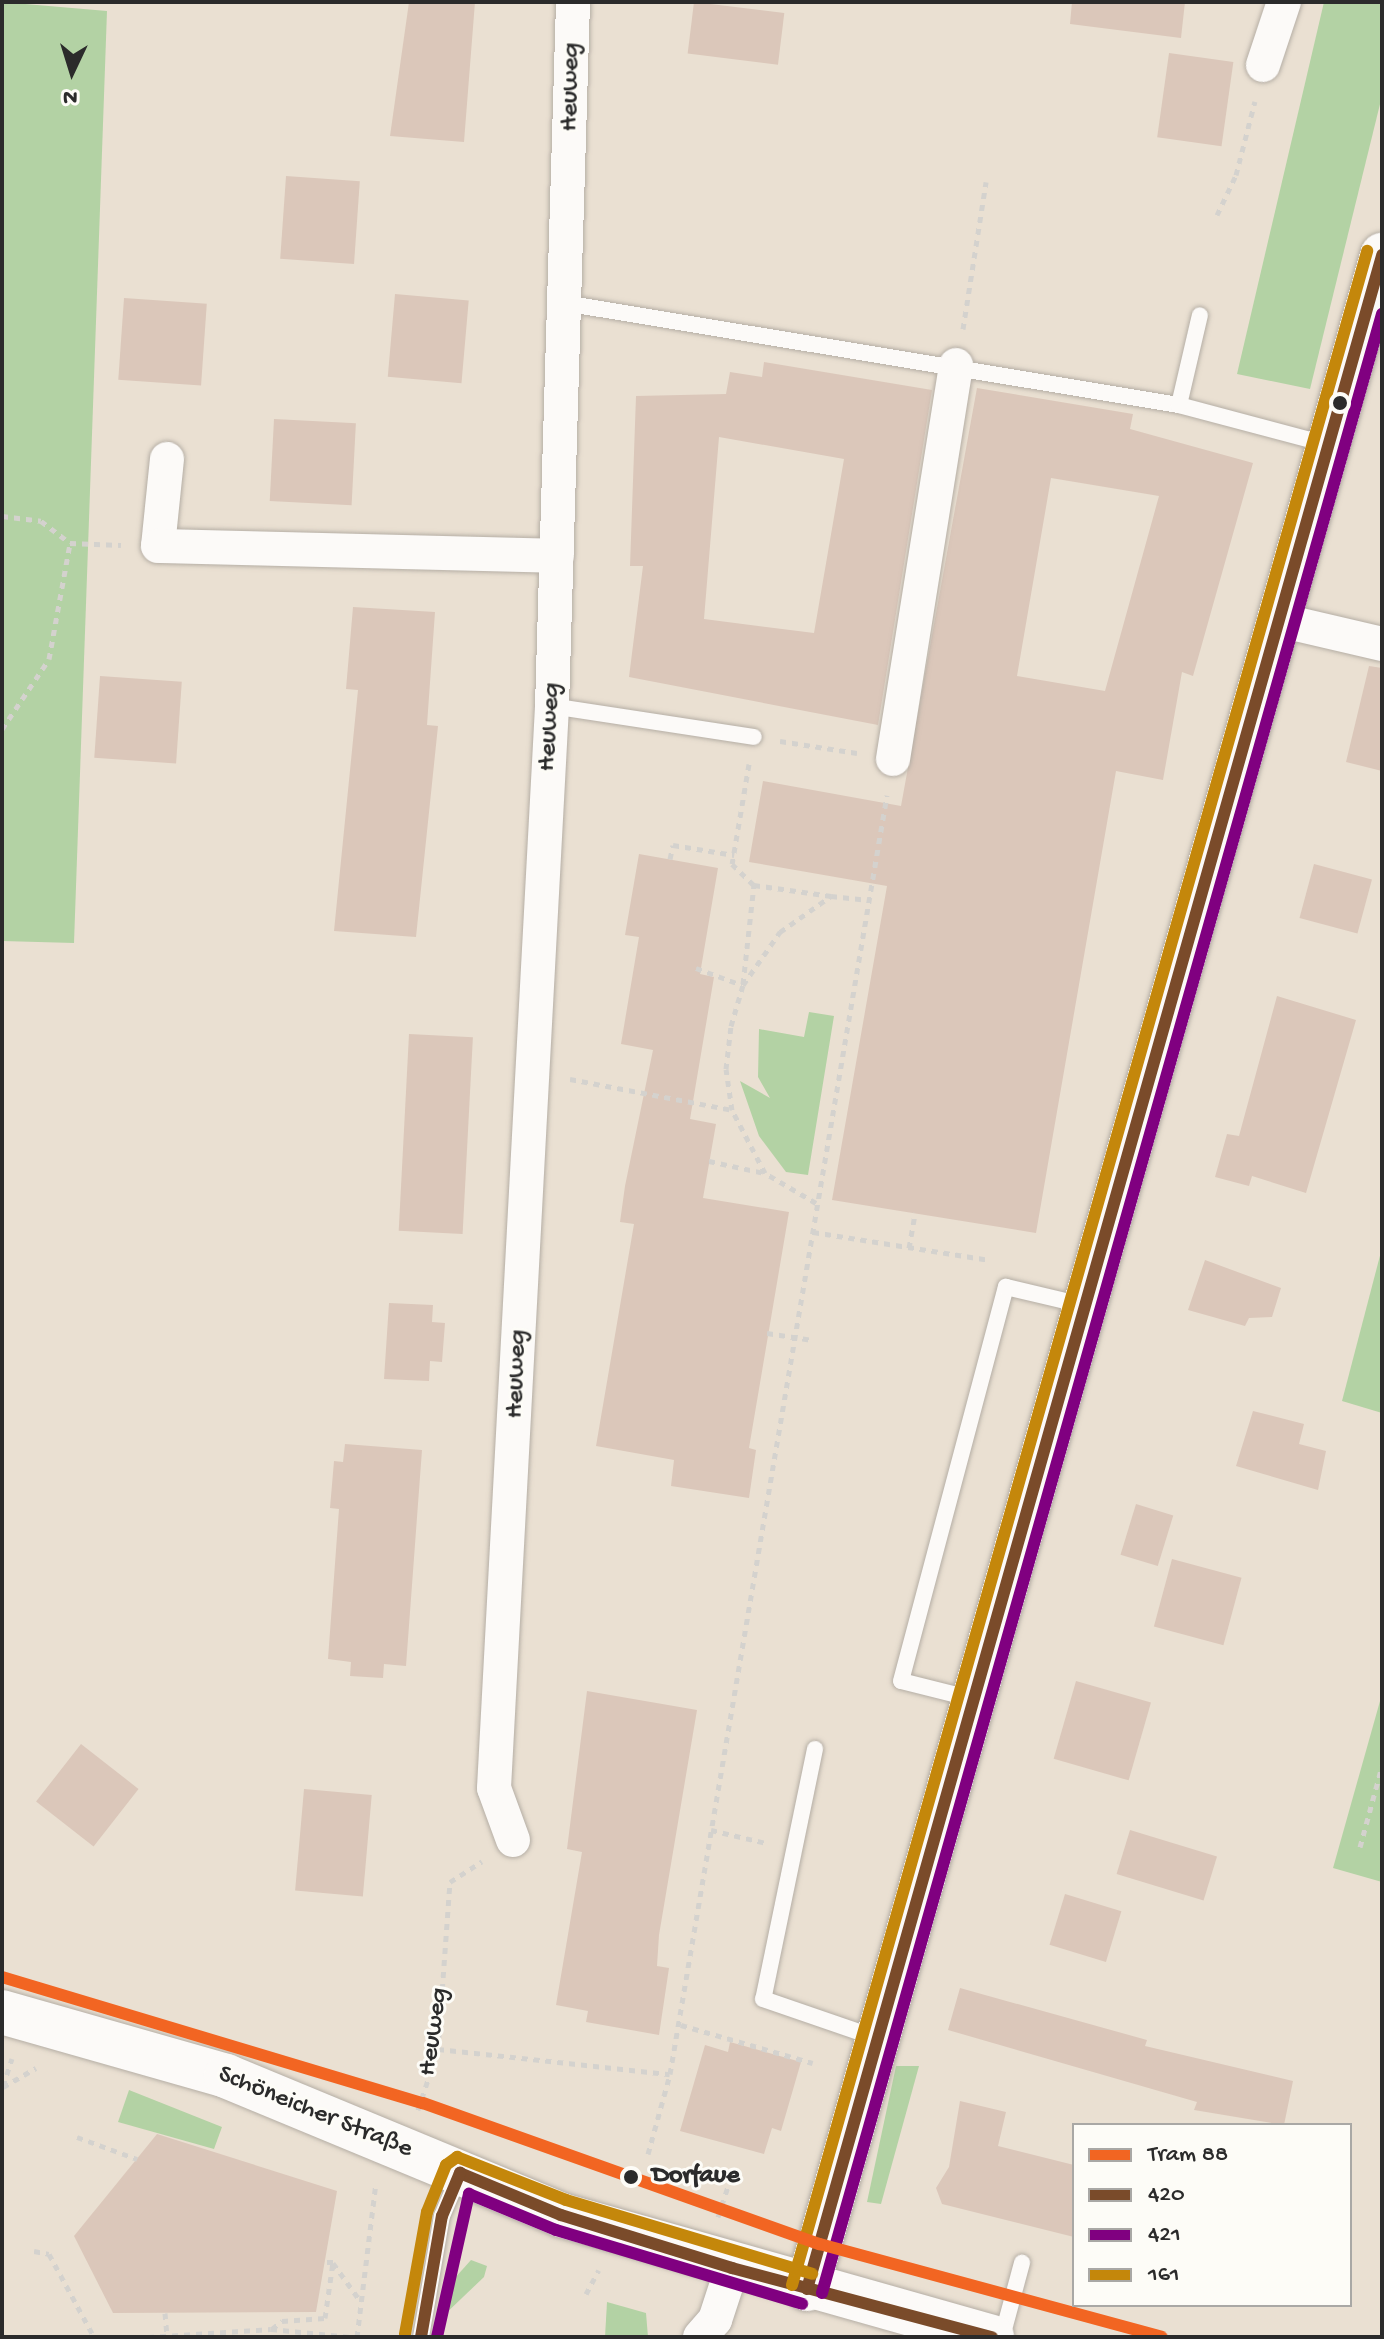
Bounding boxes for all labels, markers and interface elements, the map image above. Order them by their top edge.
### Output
north arrow [32,32,112,112]
street label: Heuweg [556,42,588,132]
text: N [62,82,78,109]
unlabelled marker [1332,395,1348,411]
street label: Heuweg [533,682,569,772]
street label: Heuweg [501,1329,535,1419]
street label: Heuweg [413,1986,457,2078]
street label: Schöneicher Straße [213,2060,417,2166]
legend [1072,2123,1352,2307]
text: Tram 88 [1148,2141,1228,2170]
place label: Dorfaue [652,2161,740,2193]
marker: Dorfaue [617,2163,645,2191]
text: 420 [1148,2181,1185,2210]
text: 421 [1148,2221,1181,2250]
text: 161 [1148,2261,1180,2290]

